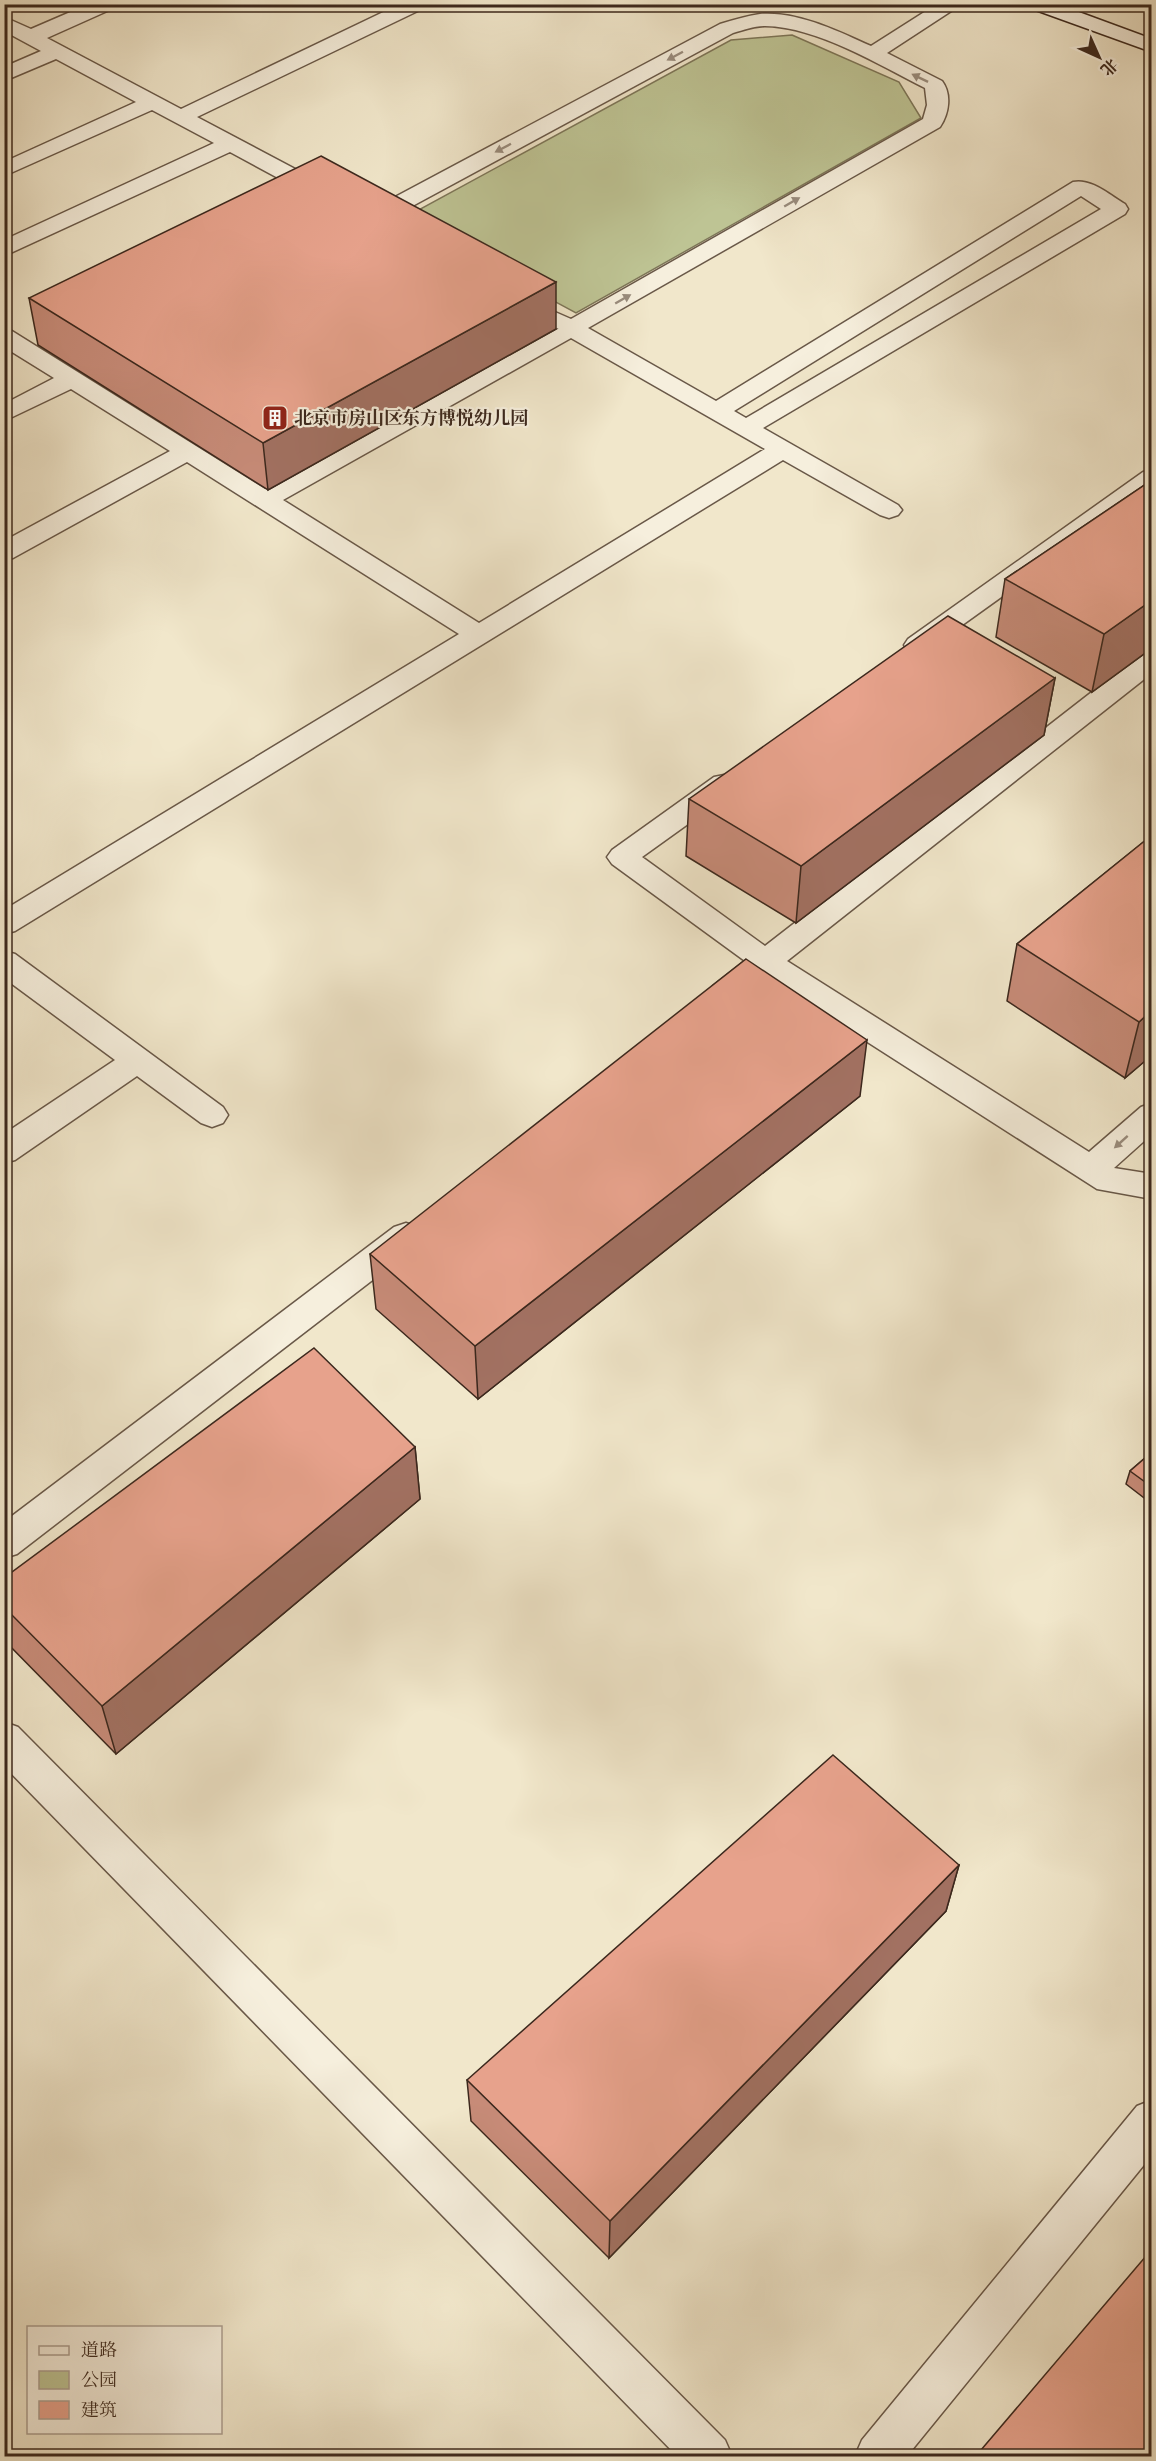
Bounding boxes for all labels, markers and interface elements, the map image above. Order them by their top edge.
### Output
north arrow [1069,27,1129,87]
one-way arrow [667,51,684,61]
text: 北 [1097,55,1121,79]
one-way arrow [912,73,929,82]
one-way arrow [495,143,512,153]
one-way arrow [784,197,801,207]
one-way arrow [614,294,631,304]
building icon: 北京市房山区东方博悦幼儿园 [260,403,290,433]
place label: 北京市房山区东方博悦幼儿园 [294,408,528,428]
one-way arrow [1114,1135,1129,1148]
legend [27,2326,222,2434]
text: 道路 [81,2340,117,2360]
text: 公园 [81,2371,117,2390]
text: 建筑 [81,2400,117,2420]

